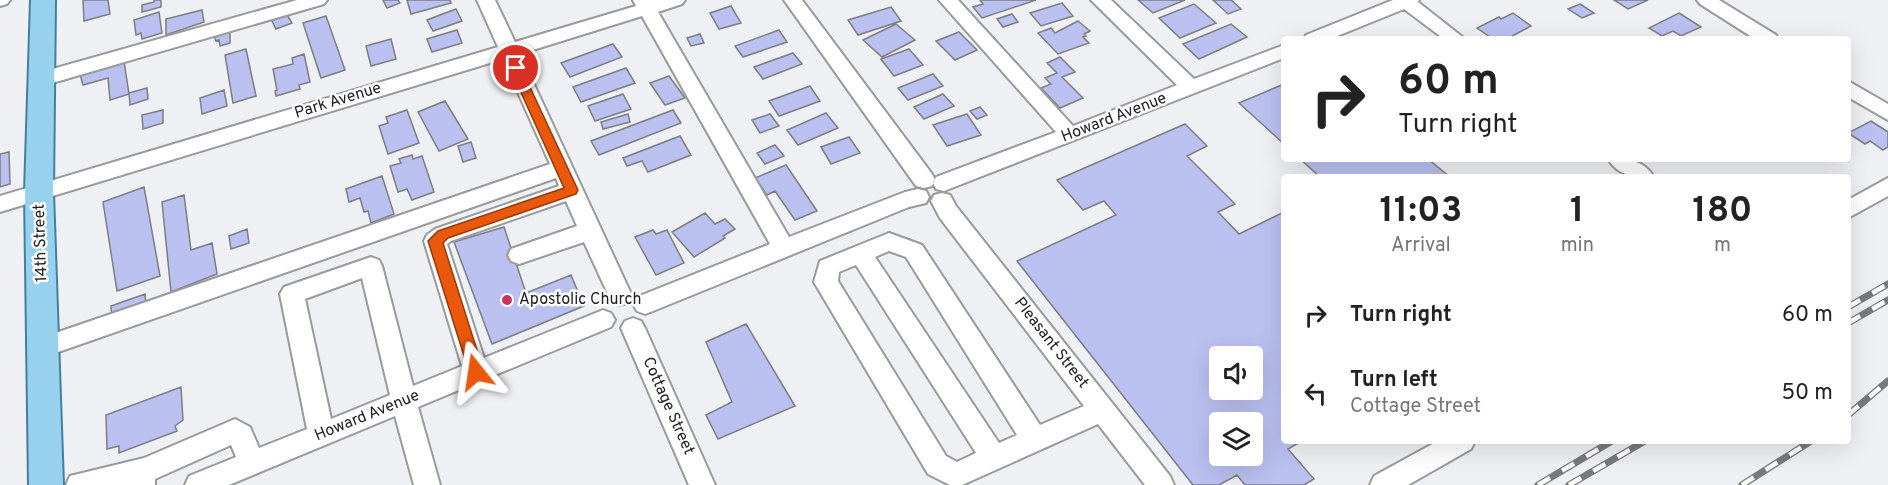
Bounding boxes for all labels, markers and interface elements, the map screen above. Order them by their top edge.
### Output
pin [490,42,541,93]
icon: arrive [499,51,532,84]
text: 60 m [1398,56,1499,109]
icon: right [1299,60,1377,138]
street label: Park Avenue [292,78,384,124]
street label: Howard Avenue [1058,89,1170,147]
text: Turn right [1398,108,1517,142]
text: 11:03 [1379,189,1462,235]
text: 1 [1570,189,1585,235]
text: 180 [1692,189,1753,235]
street label: 14th Street [30,204,52,282]
text: Arrival [1391,233,1451,259]
text: min [1561,233,1594,259]
text: m [1714,233,1731,259]
place label: Apostolic Church [519,290,641,310]
marker: Apostolic Church [500,293,514,307]
street label: Pleasant Street [1009,294,1093,392]
icon: right [1299,299,1332,332]
text: Turn right [1350,302,1452,329]
text: 60 m [1782,302,1833,329]
position arrow [444,340,508,404]
map controls [1209,346,1263,466]
button: sound [1209,346,1263,400]
street label: Cottage Street [638,354,698,458]
text: Turn left [1350,367,1438,394]
icon: left [1299,377,1332,410]
text: 50 m [1781,380,1833,407]
street label: Howard Avenue [312,386,422,446]
text: Cottage Street [1350,394,1481,420]
button: layers [1209,412,1263,466]

